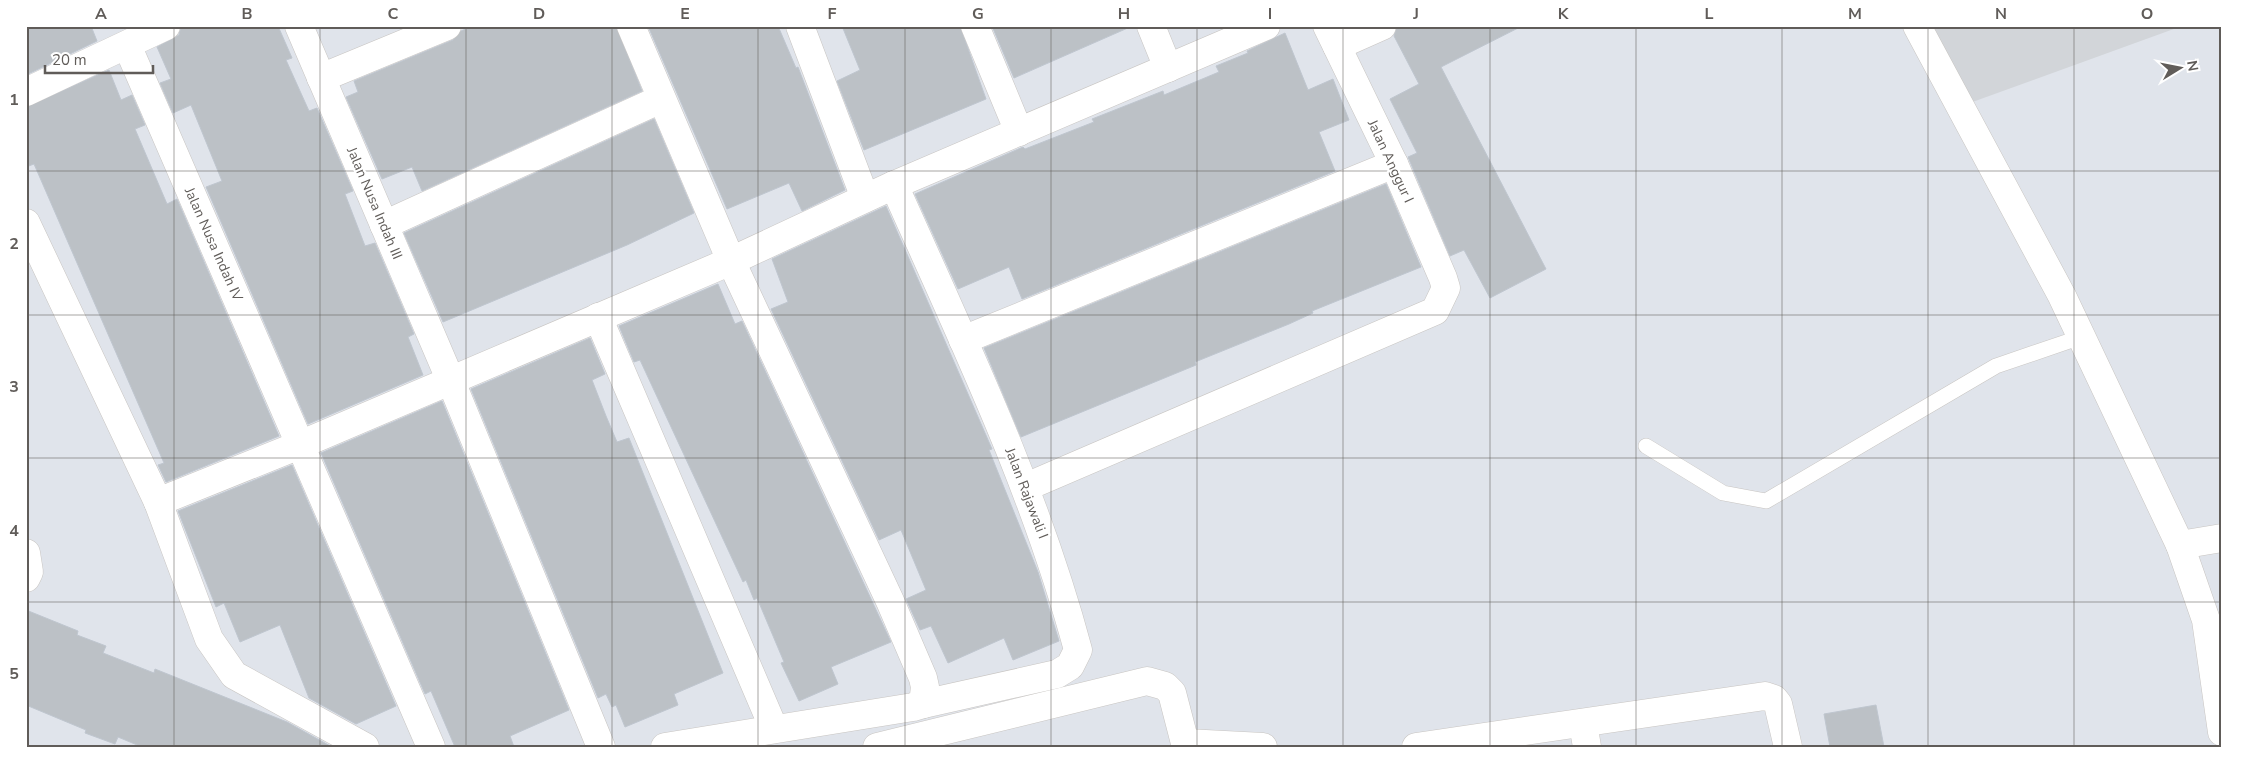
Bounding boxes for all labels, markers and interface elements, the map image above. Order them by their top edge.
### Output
text: A [95,3,107,25]
text: B [241,3,253,25]
text: C [388,3,399,25]
text: D [533,3,545,25]
text: E [680,3,690,25]
text: F [828,3,837,25]
text: G [972,3,984,25]
text: H [1118,3,1130,25]
text: I [1268,3,1272,25]
text: J [1412,3,1419,25]
text: K [1558,3,1570,25]
text: L [1705,3,1714,25]
text: M [1848,3,1862,25]
text: N [1995,3,2007,25]
text: O [2141,3,2153,25]
scale bar [45,42,152,74]
north arrow [2156,42,2206,92]
text: 20 m [52,50,87,70]
text: N [2182,59,2203,73]
text: 1 [9,89,19,111]
street label: Jalan Anggur I [1363,116,1418,206]
street label: Jalan Nusa Indah III [342,143,407,262]
street label: Jalan Nusa Indah IV [179,183,247,305]
text: 2 [9,233,19,255]
text: 3 [9,376,19,398]
street label: Jalan Rajawali I [1000,444,1053,541]
text: 4 [9,520,19,542]
text: 5 [9,663,19,685]

